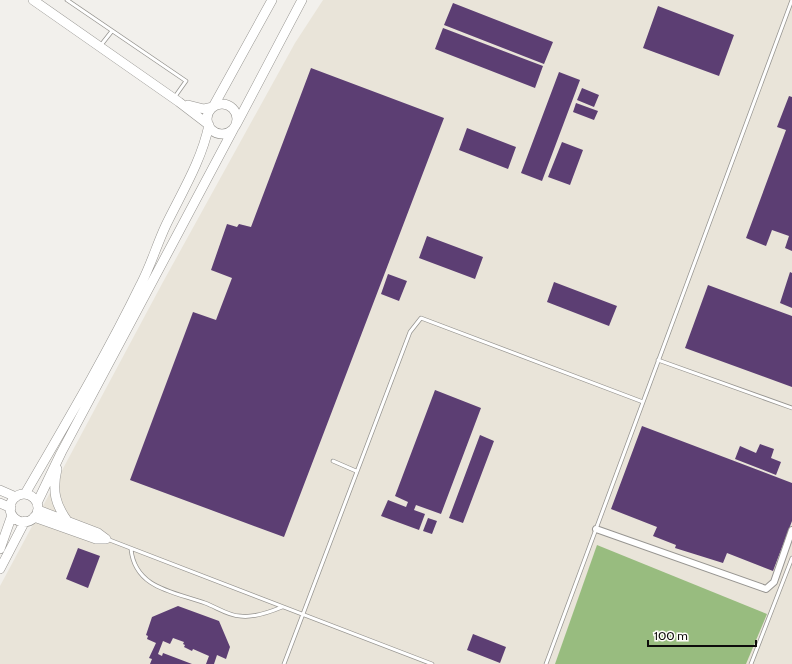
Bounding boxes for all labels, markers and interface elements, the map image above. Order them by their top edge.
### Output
scale bar [648,622,756,648]
text: 100 m [654,628,688,643]

